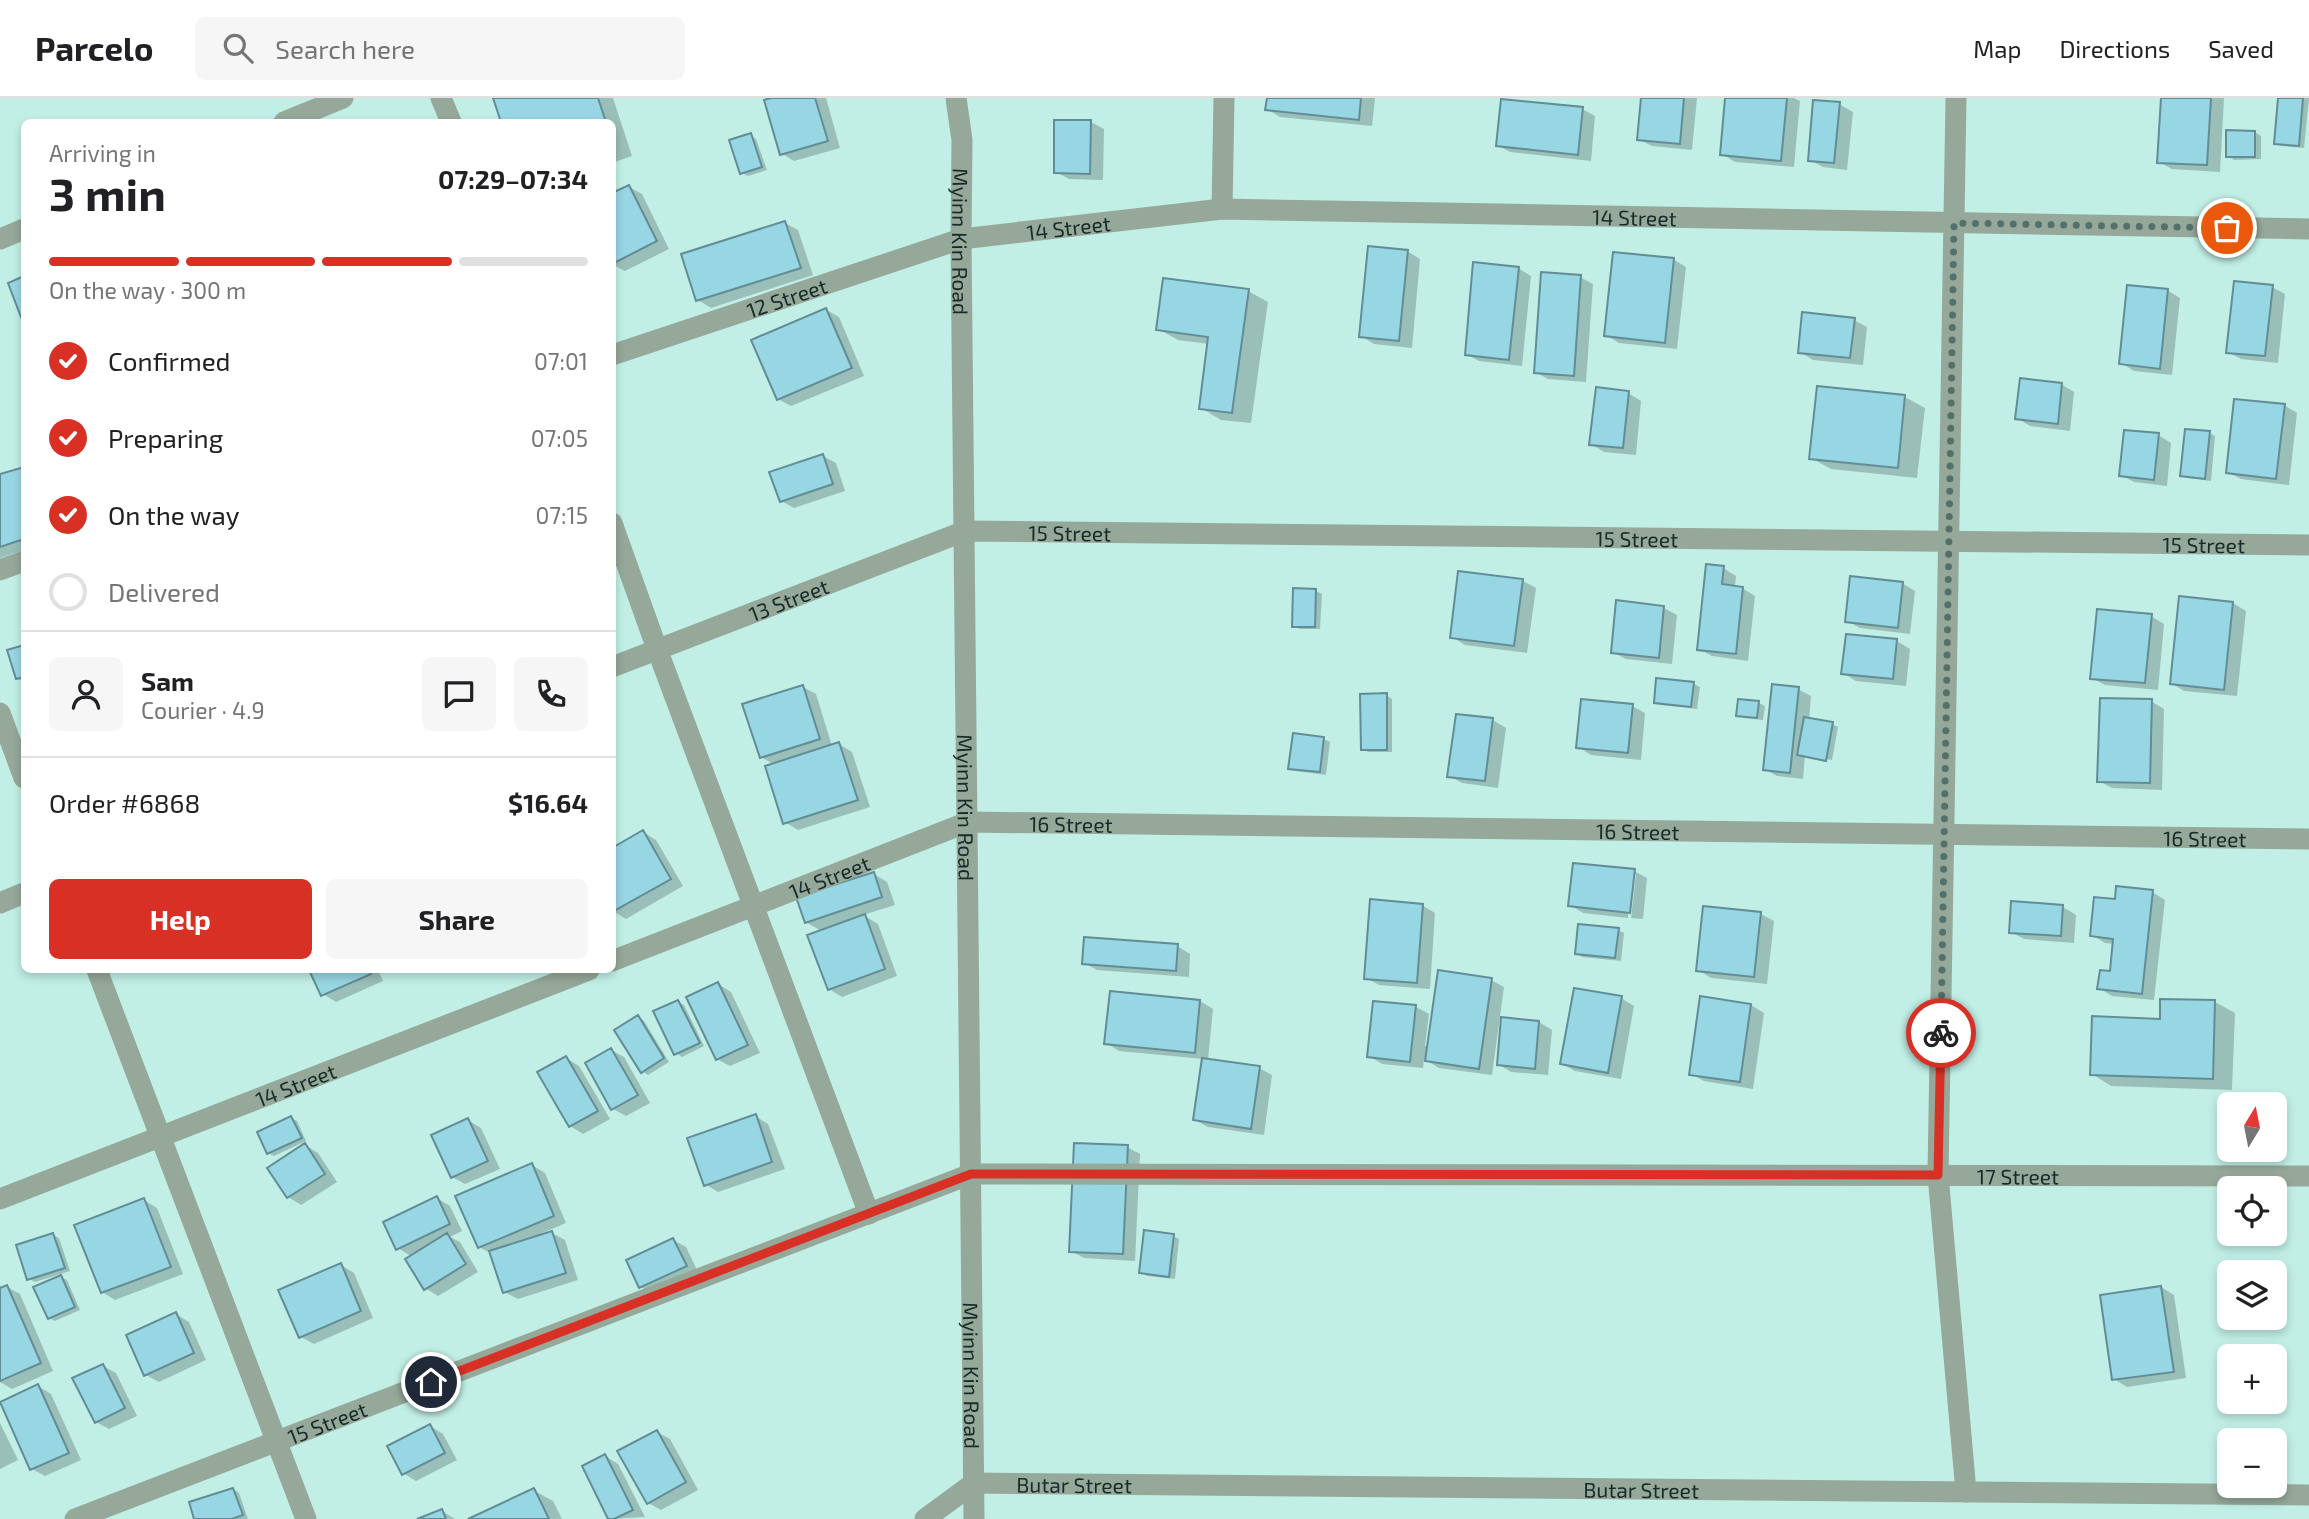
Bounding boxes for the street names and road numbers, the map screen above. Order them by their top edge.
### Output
street label: Myinn Kin Road [948,168,974,315]
street label: 14 Street [1592,203,1677,230]
street label: 14 Street [1025,209,1112,244]
street label: 12 Street [743,272,830,322]
street label: 15 Street [1028,519,1111,545]
street label: 15 Street [1595,525,1678,551]
street label: 15 Street [2162,531,2245,557]
street label: 13 Street [745,572,832,626]
street label: Myinn Kin Road [954,734,980,881]
street label: 16 Street [1029,810,1113,836]
street label: 16 Street [1596,817,1680,844]
street label: 16 Street [2163,825,2247,851]
street label: 14 Street [785,849,873,903]
street label: 14 Street [252,1057,339,1111]
street label: 17 Street [1977,1163,2059,1188]
street label: Myinn Kin Road [959,1302,986,1449]
street label: 15 Street [284,1395,370,1449]
street label: Butar Street [1016,1471,1132,1497]
street label: Butar Street [1583,1476,1699,1502]

